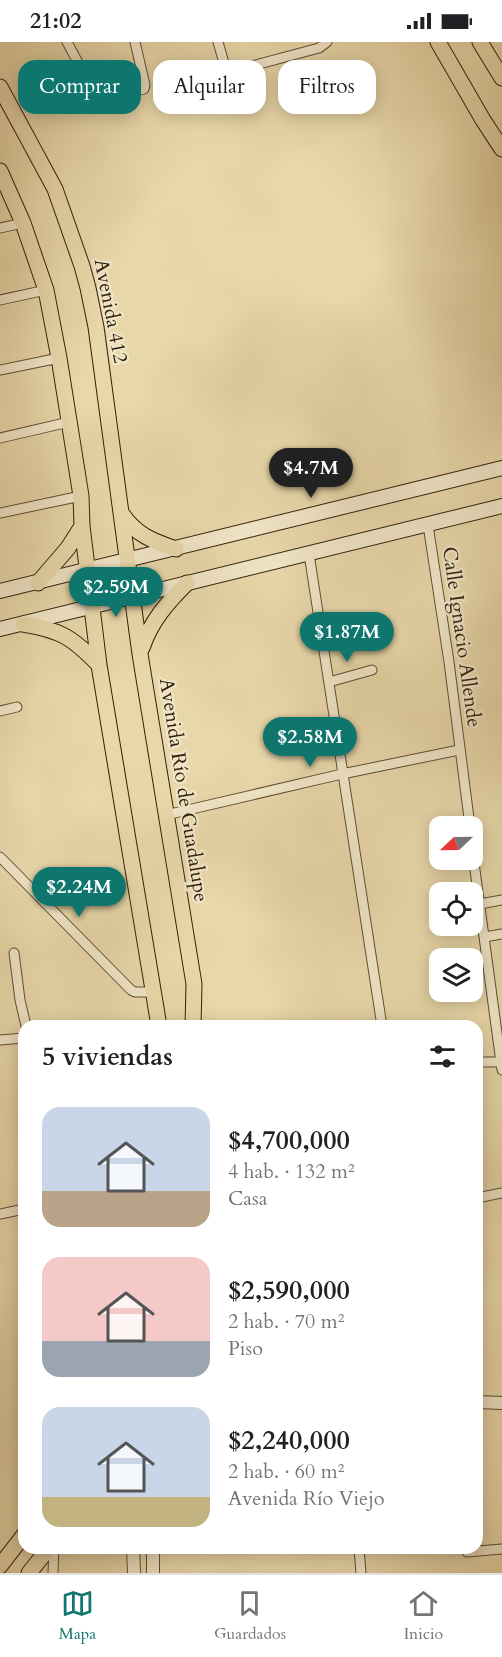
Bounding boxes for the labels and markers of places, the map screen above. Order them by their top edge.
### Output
pin: $4.7M [269,448,353,499]
pin: $2.59M [67,567,165,618]
pin: $1.87M [298,612,396,663]
pin: $2.58M [261,717,359,768]
pin: $2.24M [30,867,128,918]

